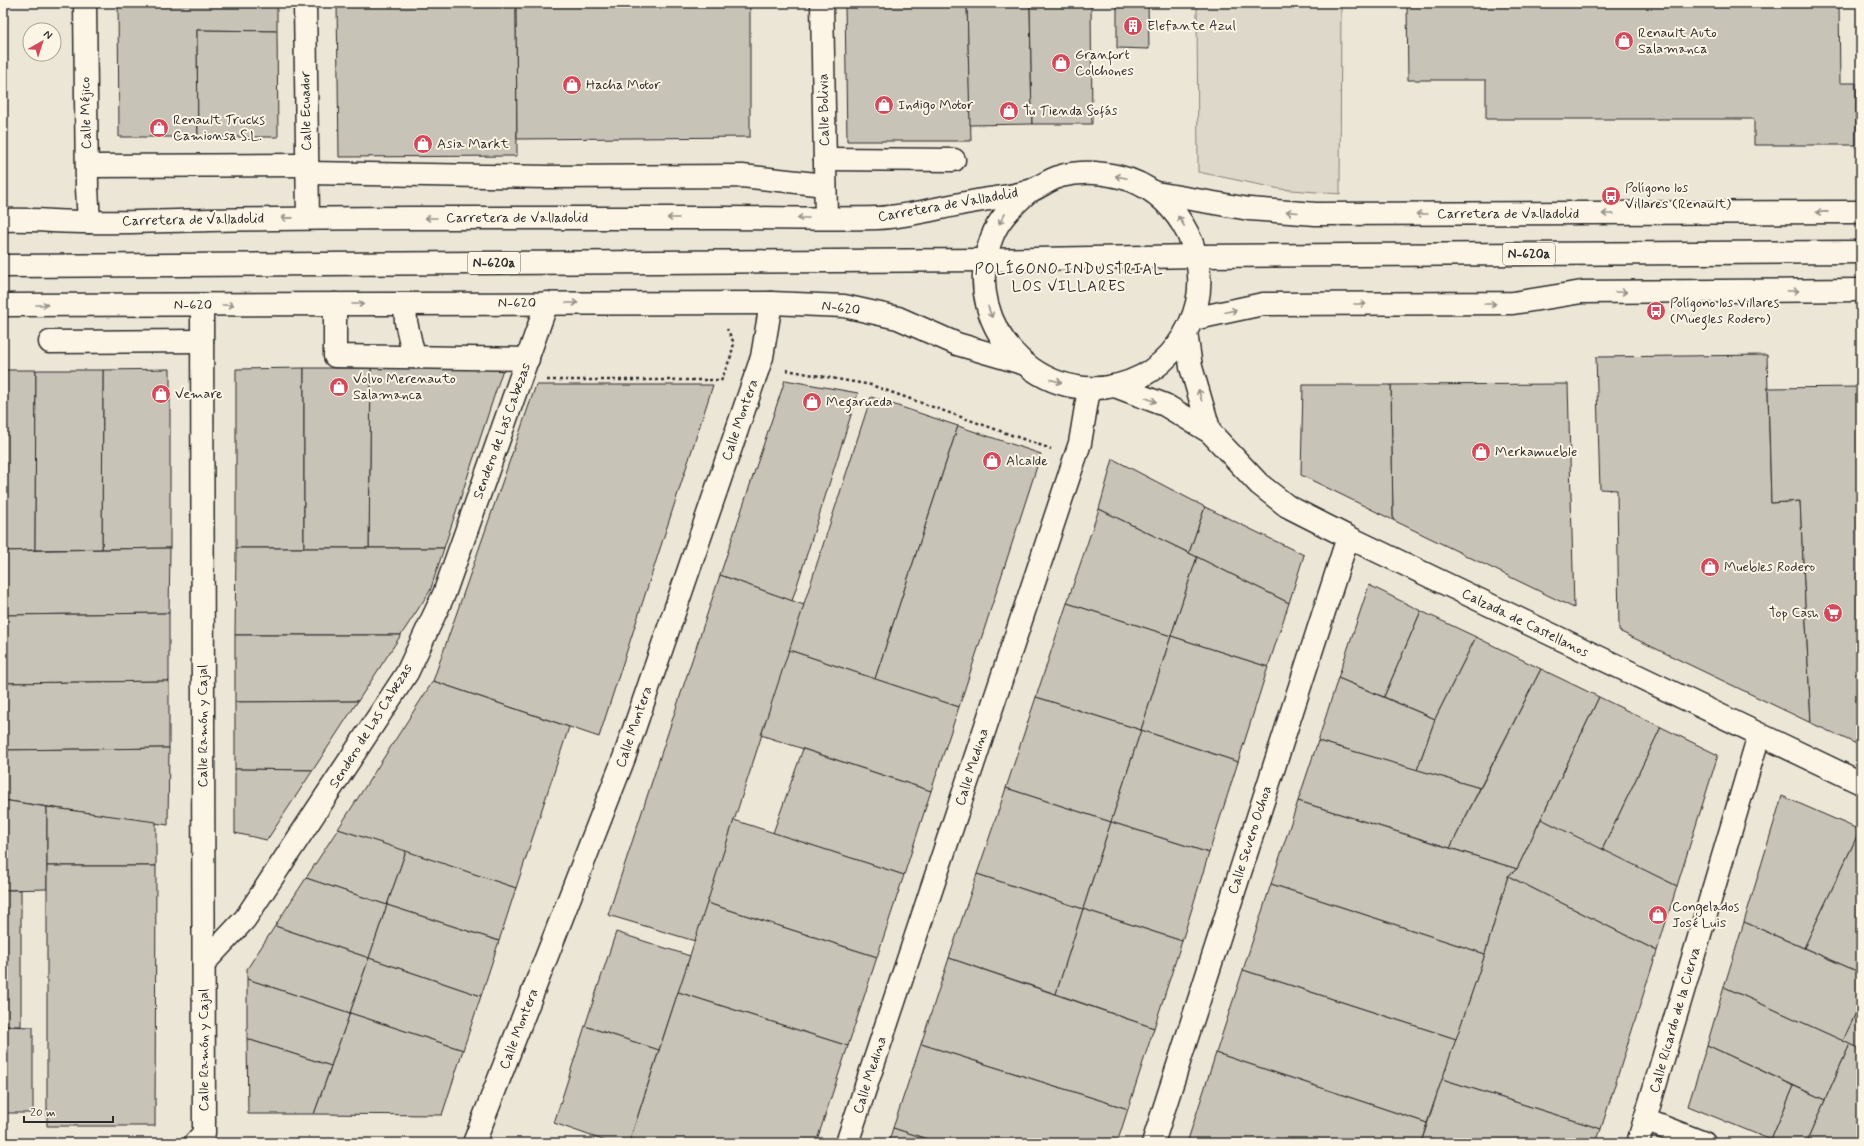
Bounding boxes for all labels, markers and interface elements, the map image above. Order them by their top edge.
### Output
building icon: Elefante Azul [1122,15,1144,37]
place label: Elefante Azul [1147,17,1236,35]
north arrow [22,22,62,62]
place label: Renault Auto Salamanca [1638,24,1717,58]
text: N [40,27,55,43]
shop icon: Renault Auto Salamanca [1613,30,1635,52]
place label: Granfort Colchones [1075,46,1134,80]
shop icon: Granfort Colchones [1050,52,1072,74]
street label: Calle Ecuador [296,70,316,151]
street label: Calle Bolivia [814,73,834,147]
shop icon: Hacha Motor [561,74,583,96]
street label: Calle Méjico [76,76,96,149]
place label: Hacha Motor [586,76,661,94]
shop icon: Indigo Motor [873,94,895,116]
place label: Indigo Motor [898,96,974,115]
shop icon: Tu Tienda Sofás [998,100,1020,122]
place label: Tu Tienda Sofás [1023,102,1117,120]
place label: Renault Trucks Camionsa S.L. [173,111,265,145]
shop icon: Renault Trucks Camionsa S.L. [148,117,170,139]
shop icon: Asia Markt [412,133,434,155]
place label: Asia Markt [437,135,509,153]
one-way arrow [1114,173,1127,181]
place label: Polígono los Villares (Renault) [1625,179,1731,213]
street label: Carretera de Valladolid [876,184,1020,226]
bus stop icon: Polígono los Villares (Renault) [1600,185,1622,207]
street label: Carretera de Valladolid [1437,205,1579,223]
one-way arrow [1816,208,1829,216]
street label: Carretera de Valladolid [446,209,588,227]
one-way arrow [1286,209,1299,216]
street label: Carretera de Valladolid [122,210,264,230]
one-way arrow [1416,210,1429,218]
one-way arrow [1602,210,1615,218]
one-way arrow [998,213,1006,225]
one-way arrow [425,214,438,222]
one-way arrow [667,214,680,222]
one-way arrow [797,214,810,222]
one-way arrow [281,215,294,222]
one-way arrow [1177,216,1185,227]
road number: N-620a [1503,243,1555,265]
road number: N-620a [468,252,520,274]
district label: POLÍGONO INDUSTRIAL LOS VILLARES [975,259,1163,297]
one-way arrow [1786,287,1799,295]
one-way arrow [1614,288,1627,296]
street label: N-620 [498,294,536,312]
place label: Polígono los Villares (Muegles Rodero) [1670,294,1780,330]
street label: N-620 [174,296,212,314]
street label: N-620 [821,297,861,319]
one-way arrow [565,299,578,307]
one-way arrow [351,300,364,308]
one-way arrow [1353,300,1366,308]
one-way arrow [1483,300,1496,308]
bus stop icon: Polígono los Villares (Muegles Rodero) [1645,300,1667,322]
one-way arrow [35,301,48,309]
one-way arrow [221,301,234,309]
one-way arrow [986,306,994,318]
one-way arrow [1224,306,1237,314]
street label: Sendero de Las Cabezas [469,360,535,502]
place label: Volvo Merenauto Salamanca [353,370,456,404]
shop icon: Volvo Merenauto Salamanca [328,376,350,398]
street label: Calle Montera [718,377,762,463]
one-way arrow [1049,378,1062,386]
shop icon: Vemare [150,383,172,405]
place label: Vemare [175,385,223,403]
one-way arrow [1196,388,1203,401]
shop icon: Megarueda [801,391,823,413]
place label: Megarueda [826,393,893,413]
one-way arrow [1145,396,1157,404]
shop icon: Merkamueble [1470,441,1492,463]
place label: Merkamueble [1495,443,1577,461]
shop icon: Alcalde [981,450,1003,472]
place label: Alcalde [1006,452,1048,470]
shop icon: Muebles Rodero [1699,556,1721,578]
place label: Muebles Rodero [1724,558,1815,576]
street label: Calzada de Castellanos [1459,584,1591,662]
supermarket icon: Top Cash [1822,602,1844,624]
place label: Top Cash [1769,604,1819,622]
street label: Sendero de Las Cabezas [325,660,417,792]
street label: Calle Ramón y Cajal [194,665,212,787]
street label: Calle Montera [612,684,656,770]
street label: Calle Medina [951,726,993,808]
street label: Calle Severo Ochoa [1224,783,1276,896]
place label: Congelados José Luis [1672,898,1740,932]
shop icon: Congelados José Luis [1647,904,1669,926]
street label: Calle Ricardo de la Cierva [1646,945,1704,1095]
street label: Calle Montera [495,986,543,1072]
street label: Calle Ramón y Cajal [195,989,213,1111]
street label: Calle Medina [849,1034,891,1116]
scale bar [24,1098,113,1124]
text: 20 m [30,1105,56,1121]

